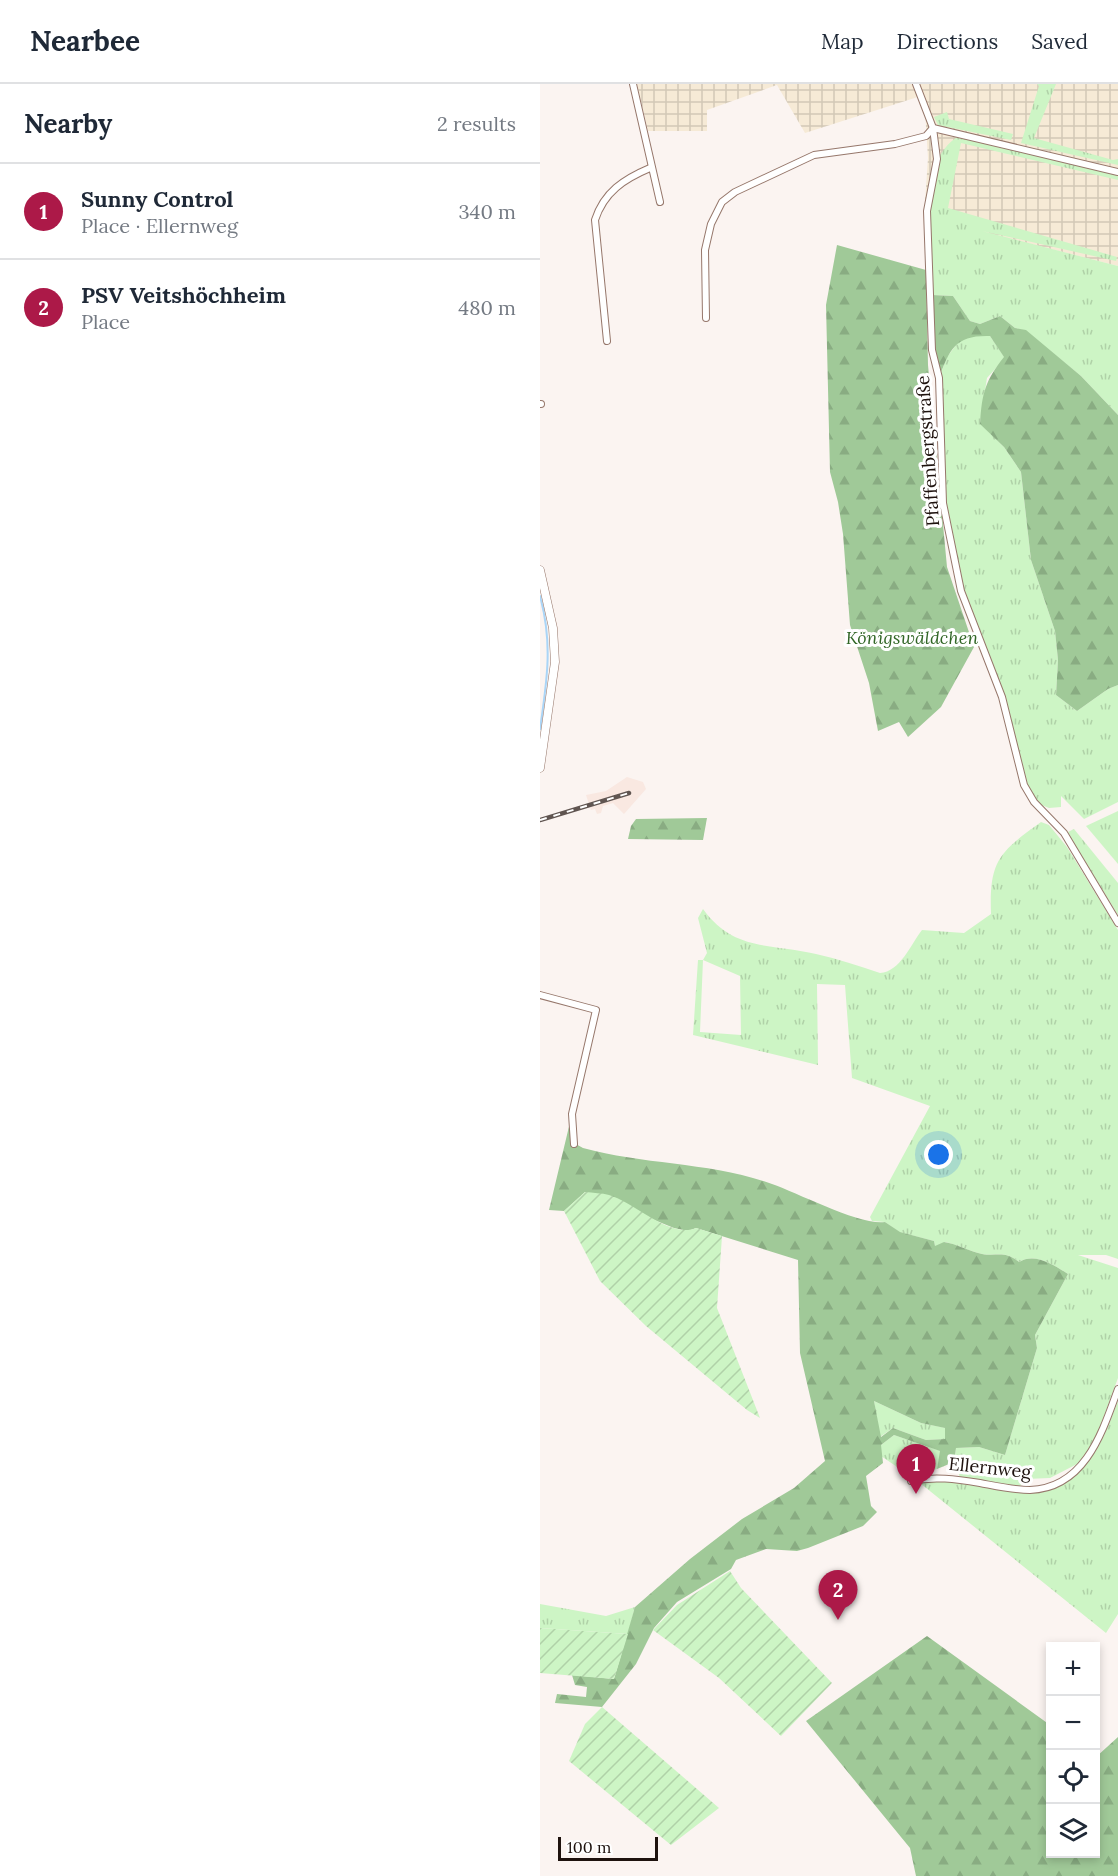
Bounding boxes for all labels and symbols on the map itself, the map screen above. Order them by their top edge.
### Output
street label: Pfaffenbergstraße [911,374,944,527]
park label: Königswäldchen [846,626,978,649]
your location [924,1140,953,1169]
pin: 1 [896,1444,935,1494]
street label: Ellernweg [948,1452,1034,1483]
pin: 2 [818,1570,858,1620]
scale bar [558,1834,658,1862]

